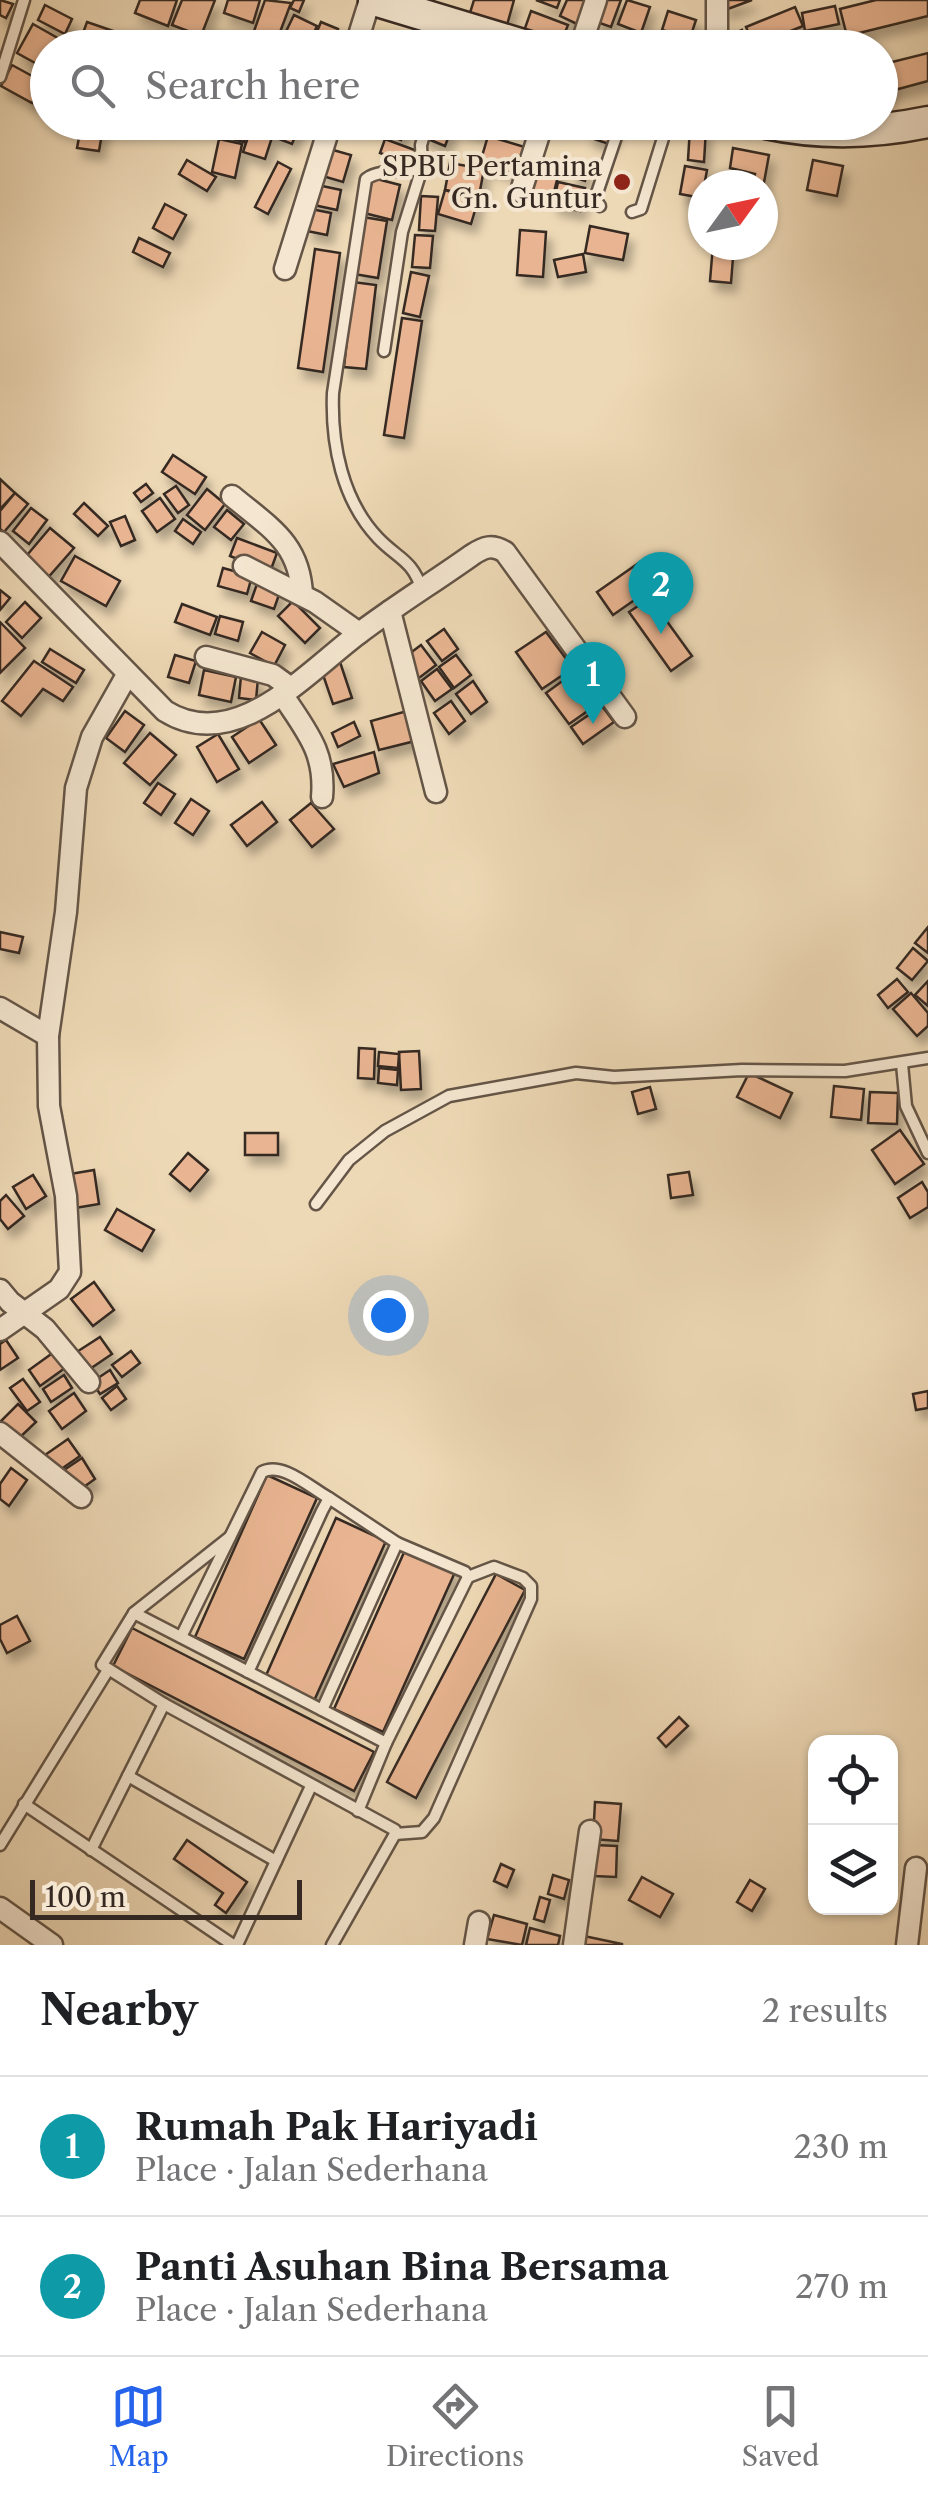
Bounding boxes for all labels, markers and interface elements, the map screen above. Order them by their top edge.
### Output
search box [30,30,898,140]
icon: search [65,58,120,113]
text: Search here [145,62,360,109]
place label: SPBU Pertamina Gn. Guntur [382,149,602,215]
north arrow [688,170,778,260]
marker: SPBU Pertamina Gn. Guntur [611,171,633,193]
pin: 2 [628,552,694,634]
pin: 1 [560,642,626,724]
your location [363,1290,414,1341]
map controls [808,1735,898,1915]
button: locate [808,1735,898,1825]
button: layers [808,1825,898,1915]
scale bar [30,1875,302,1920]
text: 100 m [45,1880,126,1914]
text: Nearby [40,1984,198,2036]
text: 2 results [762,1991,888,2030]
text: Rumah Pak Hariyadi [135,2103,538,2150]
text: 1 [65,2127,80,2166]
text: 230 m [793,2127,888,2166]
text: Place · Jalan Sederhana [135,2150,488,2189]
text: Panti Asuhan Bina Bersama [135,2243,669,2290]
text: 2 [63,2267,82,2306]
text: 270 m [795,2267,888,2306]
text: Place · Jalan Sederhana [135,2290,488,2329]
tab: Map [109,2379,169,2473]
tab: Directions [386,2379,524,2473]
tab: Saved [742,2379,819,2473]

